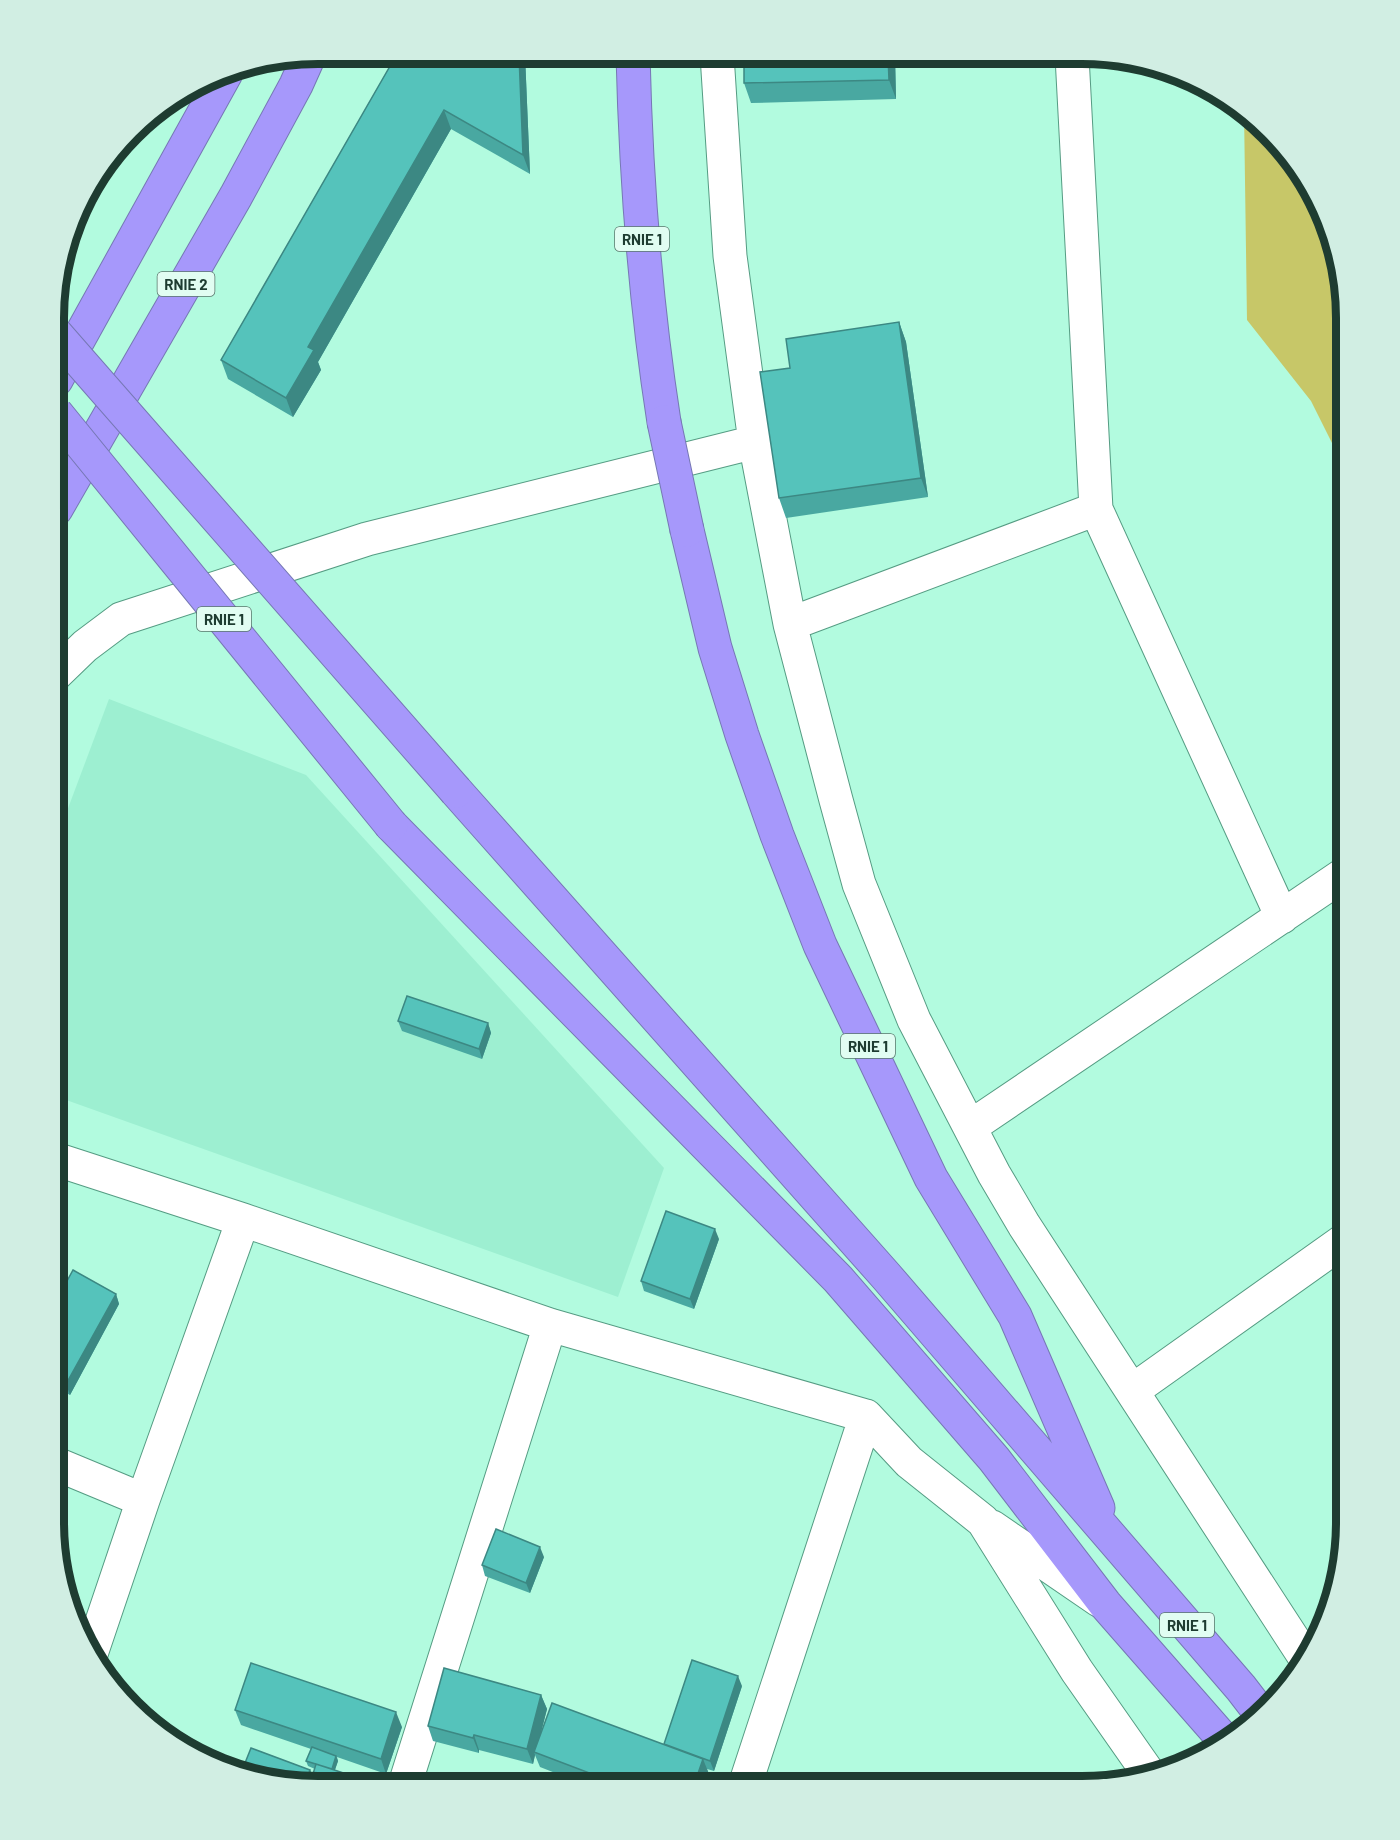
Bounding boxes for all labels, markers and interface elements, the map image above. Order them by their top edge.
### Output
road number: RNIE 1 [615,227,669,251]
road number: RNIE 2 [158,272,214,296]
road number: RNIE 1 [197,607,251,631]
road number: RNIE 1 [841,1034,895,1058]
road number: RNIE 1 [1160,1613,1214,1637]

